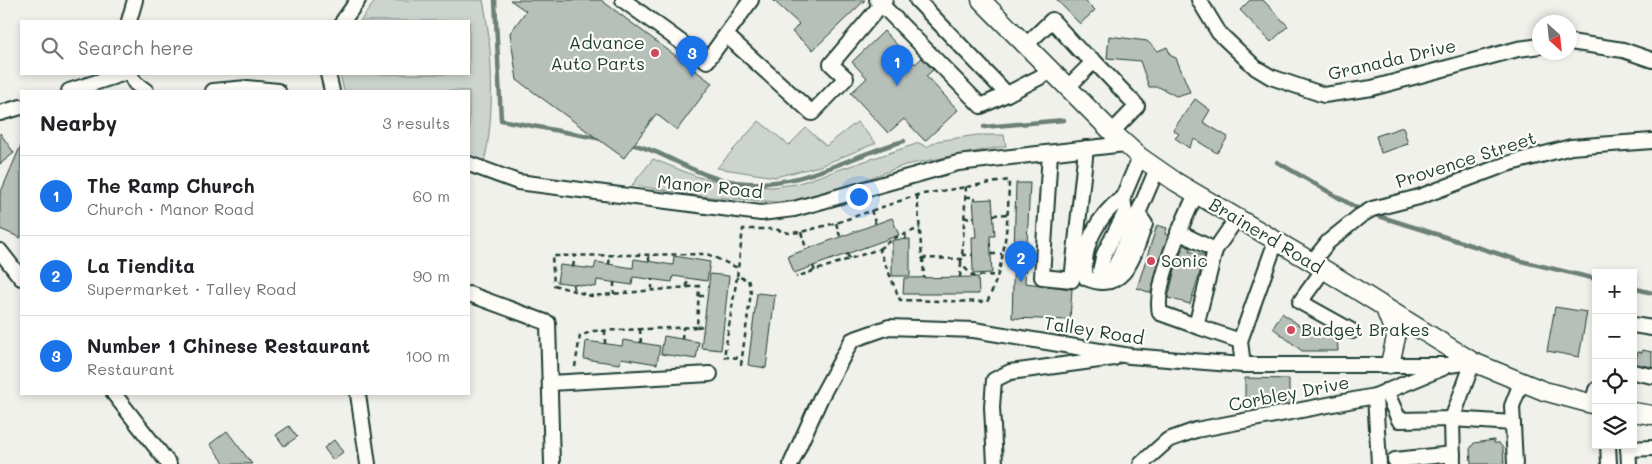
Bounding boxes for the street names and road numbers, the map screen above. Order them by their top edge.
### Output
street label: Granada Drive [1325,33,1458,85]
street label: Provence Street [1392,125,1539,193]
street label: Manor Road [656,169,764,203]
street label: Brainerd Road [1205,192,1328,279]
street label: Talley Road [1042,310,1146,350]
street label: Corbley Drive [1226,370,1351,416]

